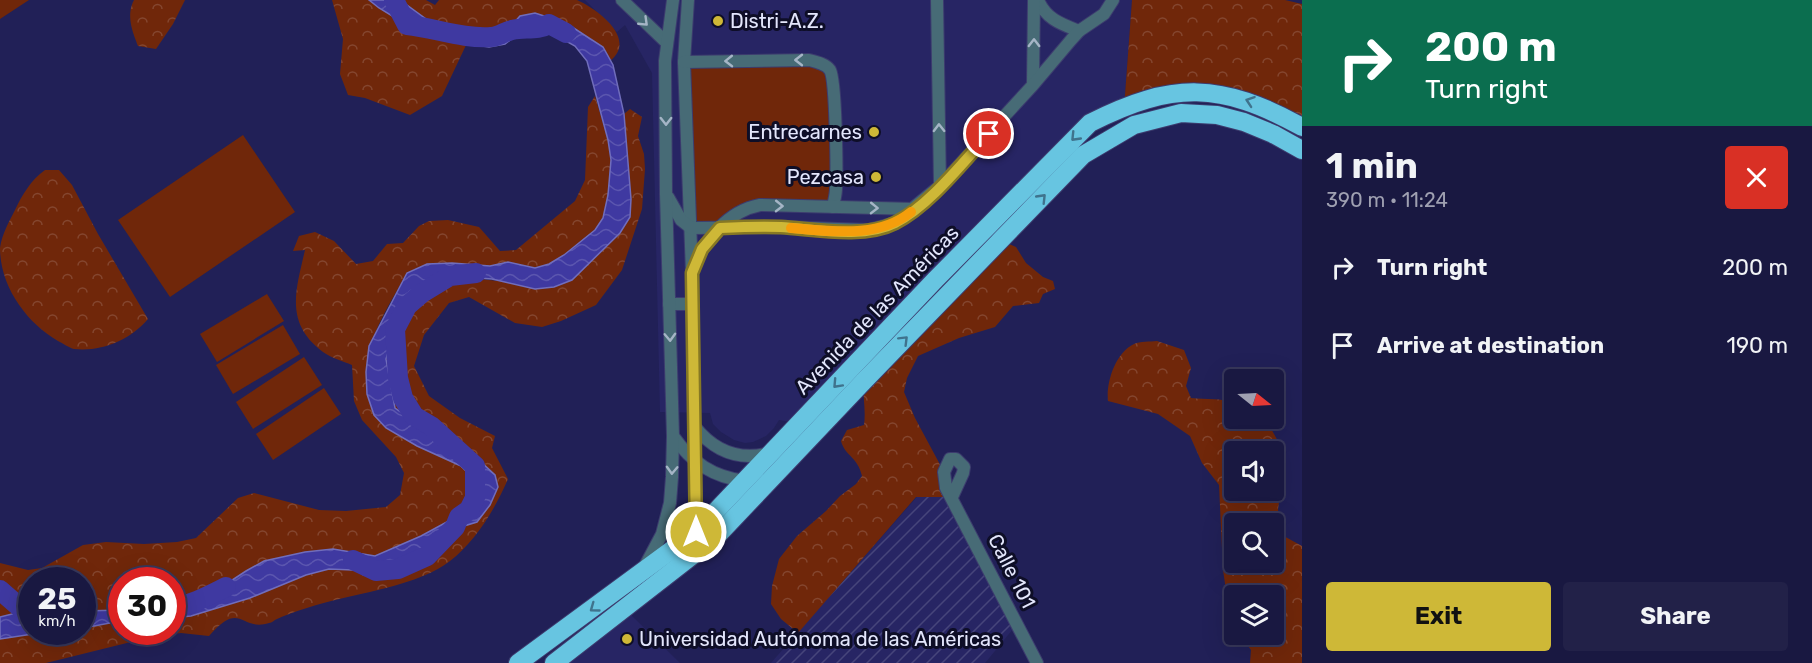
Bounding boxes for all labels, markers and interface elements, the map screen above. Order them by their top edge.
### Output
place label: Distri-A.Z. [730,9,824,33]
one-way arrow [637,14,648,25]
marker: Distri-A.Z. [711,14,725,28]
text: 200 m [1425,22,1557,72]
icon: right [1326,24,1404,102]
one-way arrow [1028,38,1041,47]
one-way arrow [795,54,804,66]
one-way arrow [724,55,733,67]
text: Turn right [1425,73,1548,105]
one-way arrow [1245,96,1256,109]
pin [963,108,1014,159]
one-way arrow [660,116,672,125]
icon: arrive [972,117,1005,150]
place label: Entrecarnes [748,120,862,144]
one-way arrow [933,123,946,132]
marker: Entrecarnes [867,125,881,139]
one-way arrow [1072,130,1083,141]
text: 1 min [1326,144,1418,187]
button: close [1725,146,1788,209]
place label: Pezcasa [787,165,864,189]
marker: Pezcasa [869,170,883,184]
text: 390 m · 11:24 [1326,188,1448,212]
one-way arrow [1035,195,1046,205]
one-way arrow [775,200,784,212]
one-way arrow [869,202,878,214]
street label: Avenida de las Américas [790,221,964,399]
icon: right [1326,251,1359,284]
text: Turn right [1377,254,1487,281]
text: 200 m [1722,254,1788,281]
icon: arrive [1326,329,1359,362]
one-way arrow [664,332,676,341]
text: Arrive at destination [1377,332,1604,359]
text: 190 m [1727,332,1788,359]
one-way arrow [896,337,907,348]
north arrow [1224,369,1284,429]
map controls [1224,369,1284,645]
one-way arrow [834,376,845,387]
button: sound [1224,441,1284,501]
one-way arrow [666,466,679,475]
position arrow [664,500,728,564]
button: search [1224,513,1284,573]
street label: Calle 101 [983,530,1041,612]
speed limit sign: 30 [108,567,186,645]
text: 25 [38,581,76,617]
button: Exit [1326,582,1551,651]
button: Share [1563,582,1788,651]
button: layers [1224,585,1284,645]
one-way arrow [589,601,600,612]
text: km/h [38,612,76,630]
place label: Universidad Autónoma de las Américas [639,627,1001,651]
marker: Universidad Autónoma de las Américas [620,632,634,646]

